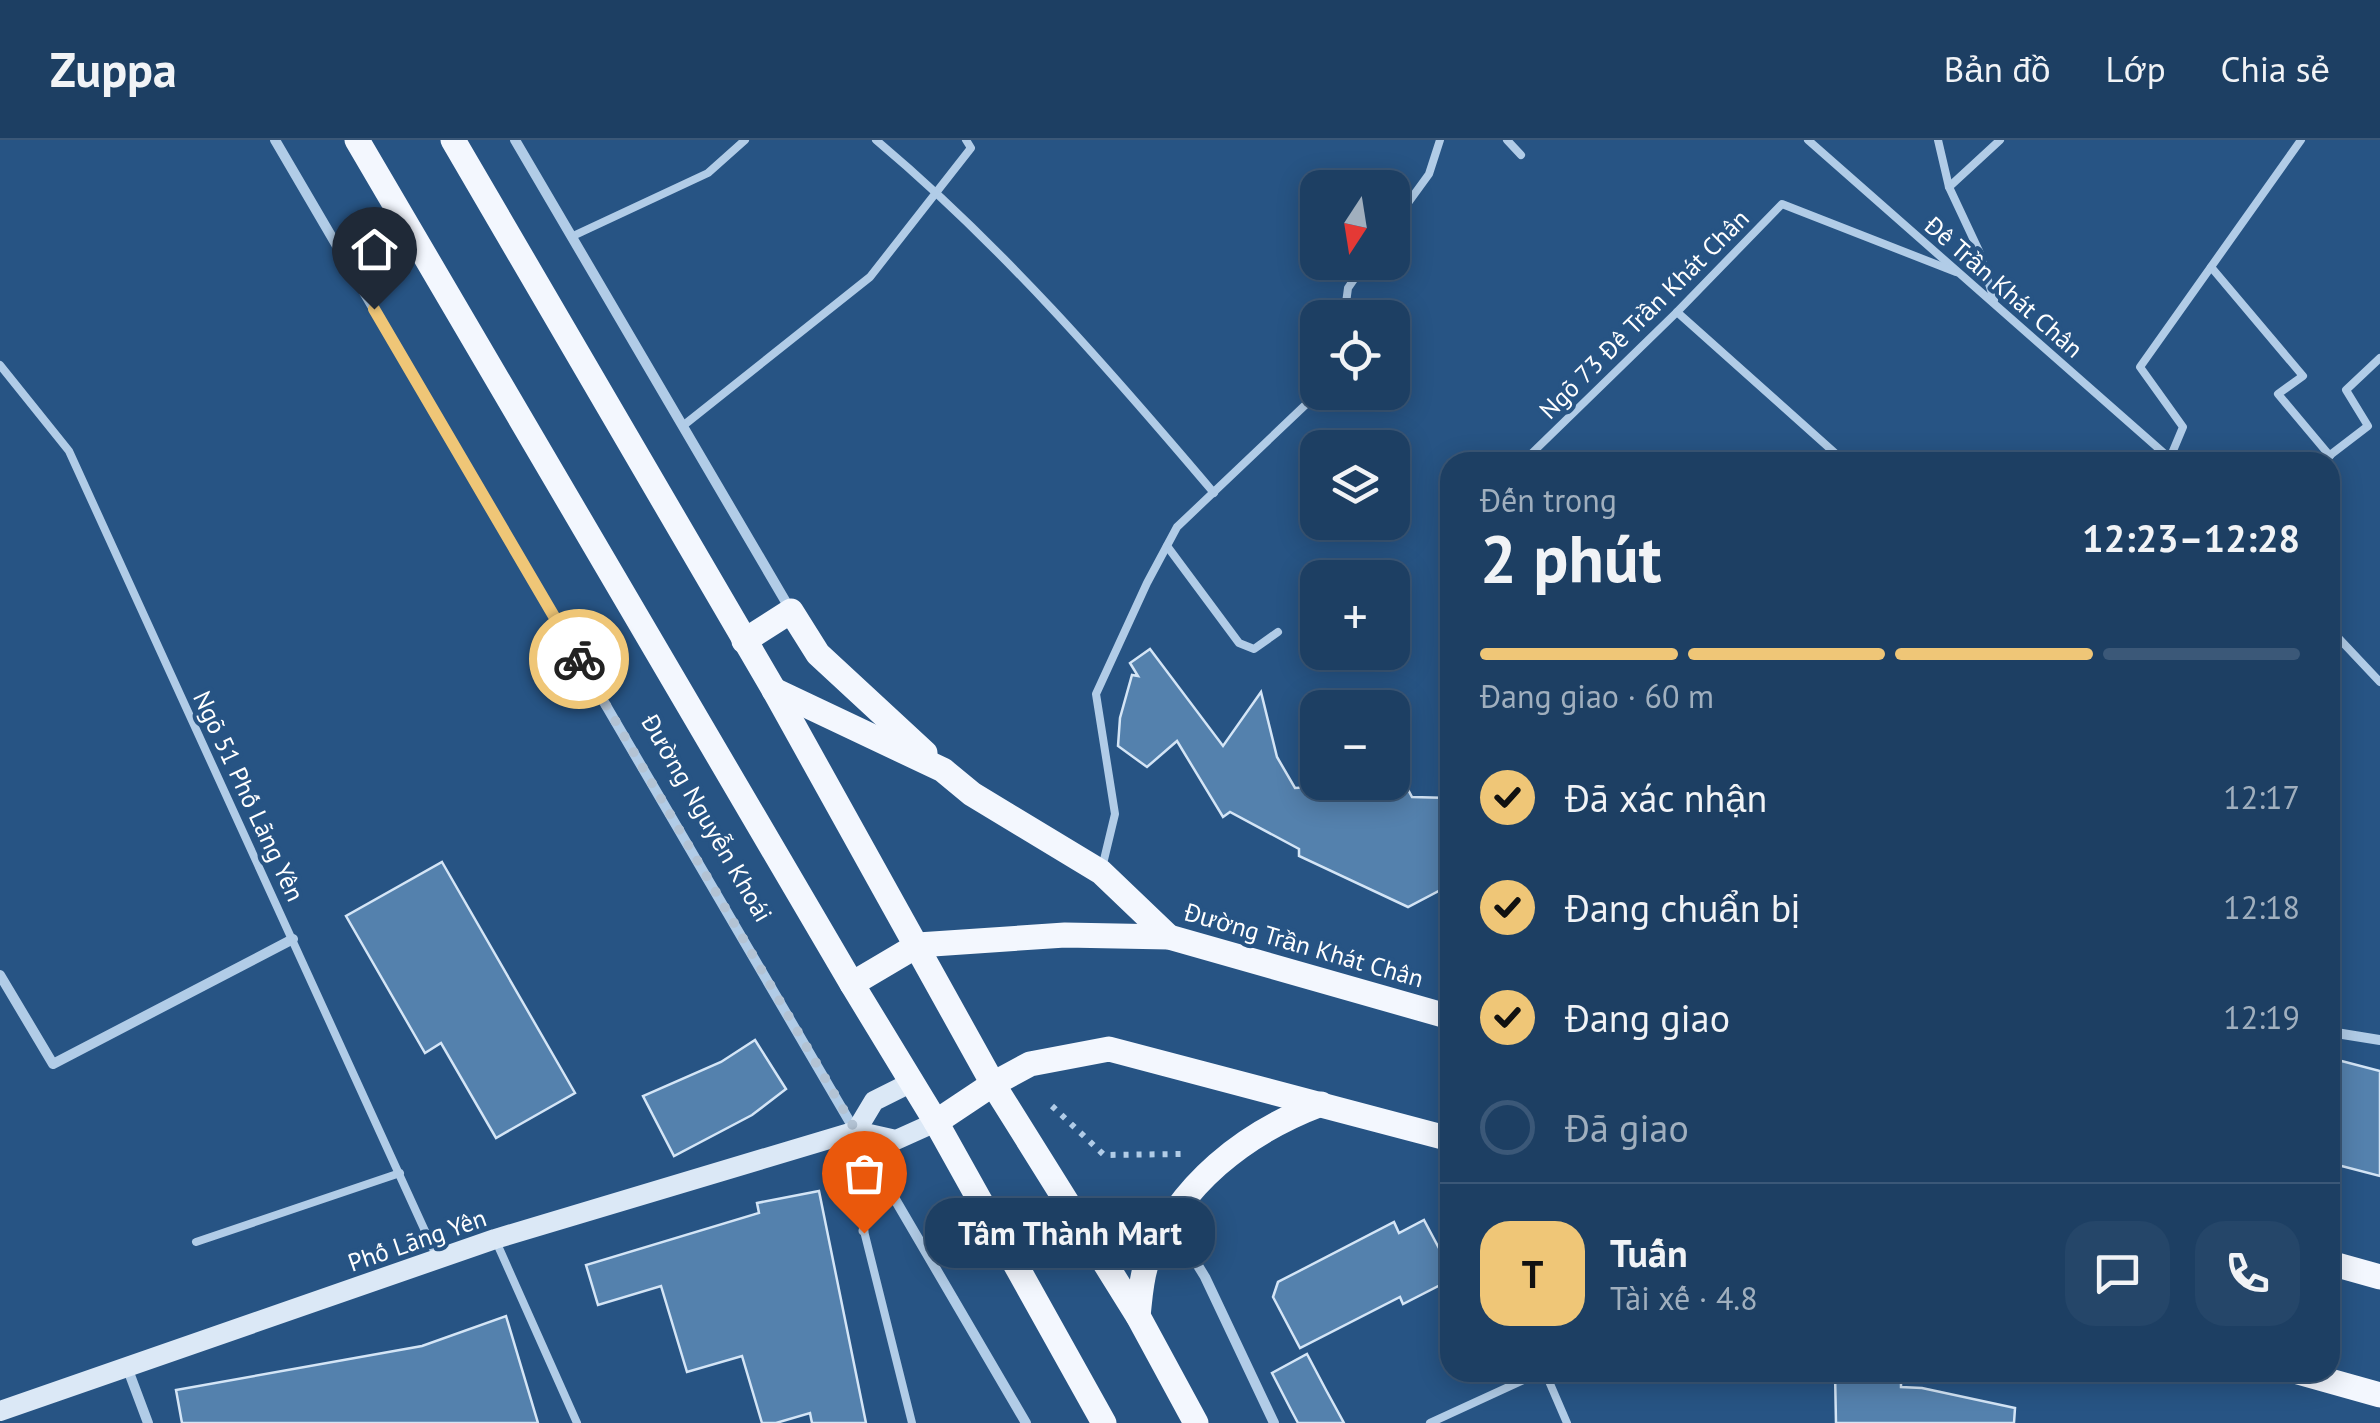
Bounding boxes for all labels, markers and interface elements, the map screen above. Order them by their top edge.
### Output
text: Zuppa [50,38,177,100]
text: Bản đồ [1944,46,2051,92]
text: Lớp [2106,46,2166,92]
text: Chia sẻ [2221,46,2330,92]
north arrow [1300,170,1410,280]
map controls [1300,170,1410,800]
street label: Ngõ 73 Đê Trần Khát Chân [1532,202,1756,426]
pin [332,207,417,310]
street label: Đê Trần Khát Chân [1917,209,2090,365]
icon: home [347,222,402,277]
button: locate [1300,300,1410,410]
button: layers [1300,430,1410,540]
text: Đến trong [1480,479,1617,521]
text: 12:23–12:28 [2082,513,2300,562]
text: 2 phút [1480,516,1661,600]
button: + [1300,560,1410,670]
courier [529,609,629,709]
icon: bike [552,632,607,687]
text: Đang giao · 60 m [1480,675,1714,717]
street label: Ngõ 51 Phố Lãng Yên [186,686,312,906]
button: − [1300,690,1410,800]
street label: Đường Nguyễn Khoái [634,708,779,928]
icon: check [1480,770,1535,825]
text: Đã xác nhận [1565,773,1767,822]
text: 12:17 [2223,776,2300,818]
icon: check [1480,880,1535,935]
text: Đang chuẩn bị [1565,883,1800,932]
text: 12:18 [2223,886,2300,928]
street label: Đường Trần Khát Chân [1180,895,1427,994]
icon: check [1480,990,1535,1045]
text: Đang giao [1565,993,1730,1042]
text: 12:19 [2223,996,2300,1038]
text: Đã giao [1565,1103,1689,1152]
pin [822,1131,907,1234]
icon: bag [837,1146,892,1201]
callout: Tâm Thành Mart [924,1198,1214,1268]
street label: Phố Lãng Yên [344,1201,490,1279]
text: Tâm Thành Mart [958,1212,1182,1254]
button: chat [2065,1221,2170,1326]
button: phone [2195,1221,2300,1326]
text: Tuấn [1610,1228,1688,1277]
text: T [1522,1249,1543,1298]
text: Tài xế · 4.8 [1610,1277,1758,1319]

